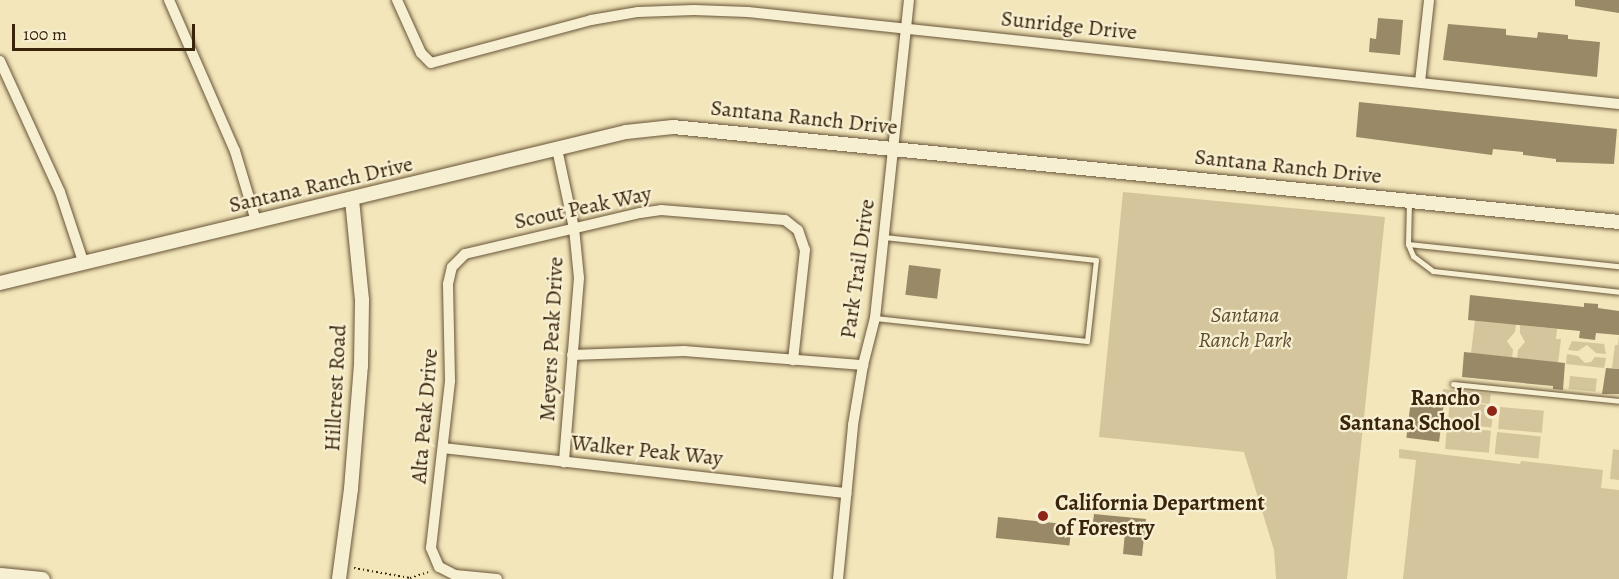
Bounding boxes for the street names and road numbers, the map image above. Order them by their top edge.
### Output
street label: Sunridge Drive [1000,6,1138,46]
street label: Santana Ranch Drive [709,95,899,141]
street label: Santana Ranch Drive [1193,144,1383,190]
street label: Santana Ranch Drive [227,151,415,219]
street label: Scout Peak Way [512,181,654,235]
street label: Park Trail Drive [835,197,881,341]
street label: Meyers Peak Drive [535,256,569,422]
street label: Hillcrest Road [319,324,353,452]
street label: Alta Peak Drive [406,347,444,485]
street label: Walker Peak Way [570,430,724,472]

